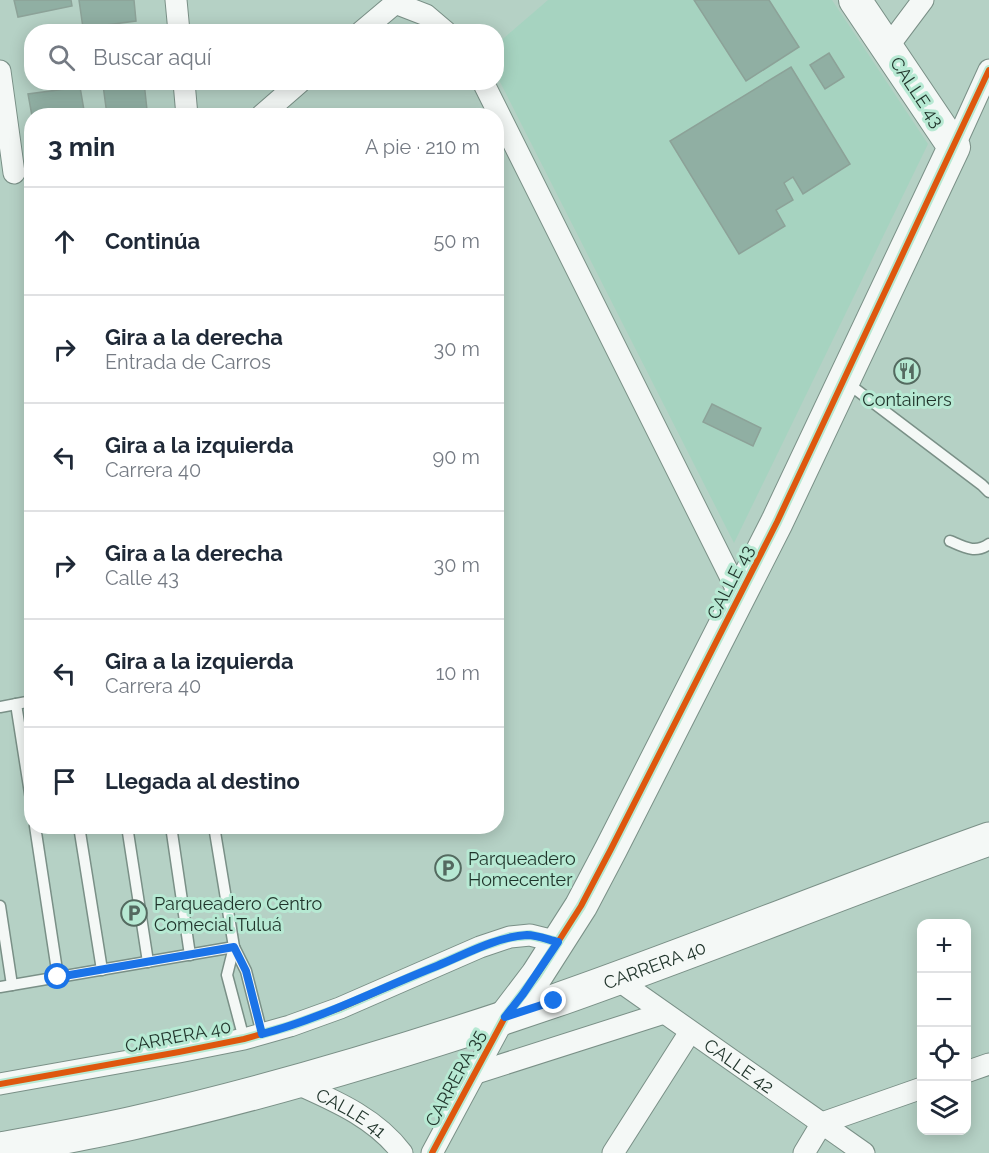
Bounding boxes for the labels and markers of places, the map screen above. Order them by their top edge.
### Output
restaurant icon: Containers [892,356,922,386]
place label: Containers [862,389,952,410]
place label: Parqueadero Homecenter [468,848,576,890]
parking icon: Parqueadero Homecenter [433,853,463,883]
place label: Parqueadero Centro Comecial Tuluá [154,893,323,935]
parking icon: Parqueadero Centro Comecial Tuluá [119,898,149,928]

